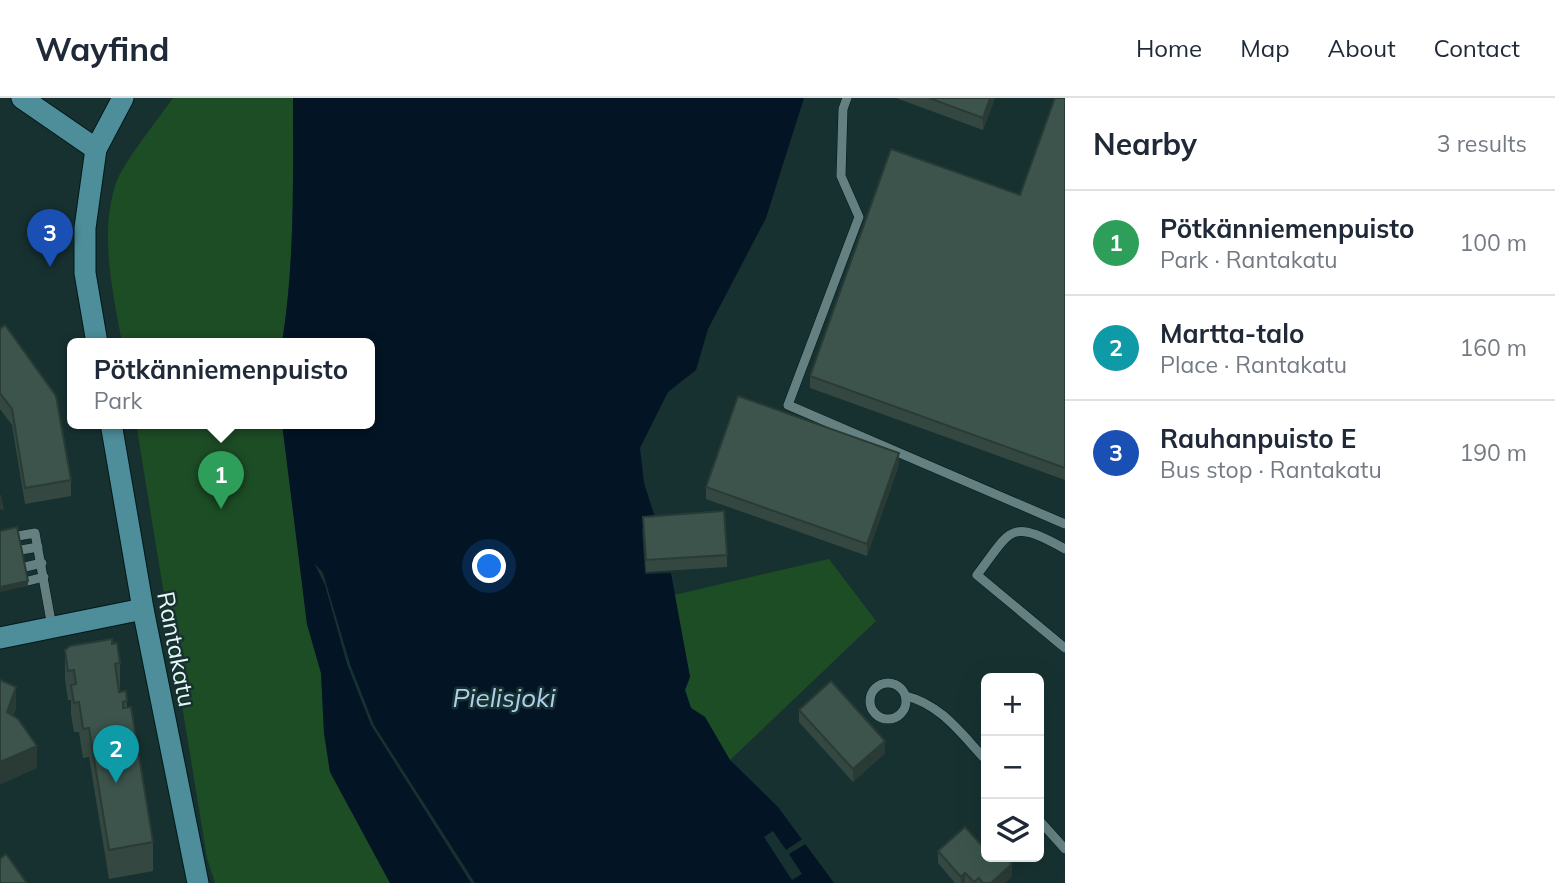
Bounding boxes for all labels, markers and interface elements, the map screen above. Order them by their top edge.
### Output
text: Wayfind [35,28,170,69]
text: Home [1136,33,1202,63]
text: Map [1240,33,1290,63]
text: About [1328,33,1396,63]
text: Contact [1434,33,1520,63]
text: Nearby [1093,125,1197,163]
text: 3 results [1437,129,1527,158]
pin: 3 [27,209,73,267]
text: Pötkänniemenpuisto [1160,212,1414,245]
text: 1 [1109,228,1123,257]
text: 100 m [1459,228,1527,257]
text: Park · Rantakatu [1160,245,1338,274]
text: Martta-talo [1160,317,1304,350]
text: 2 [1109,333,1123,362]
text: 160 m [1459,333,1527,362]
popup [67,338,375,429]
text: Place · Rantakatu [1160,350,1347,379]
text: Pötkänniemenpuisto [94,353,348,386]
text: Park [94,386,142,415]
text: Rauhanpuisto E [1160,422,1356,455]
text: 3 [1109,438,1123,467]
text: 190 m [1459,438,1527,467]
pin: 1 [198,451,244,509]
text: Bus stop · Rantakatu [1160,455,1382,484]
your location [472,549,506,583]
street label: Rantakatu [151,589,203,709]
map controls [981,673,1044,862]
button: + [981,673,1044,736]
water label: Pielisjoki [452,681,556,714]
pin: 2 [93,725,139,783]
button: − [981,736,1044,799]
button: layers [981,799,1044,862]

